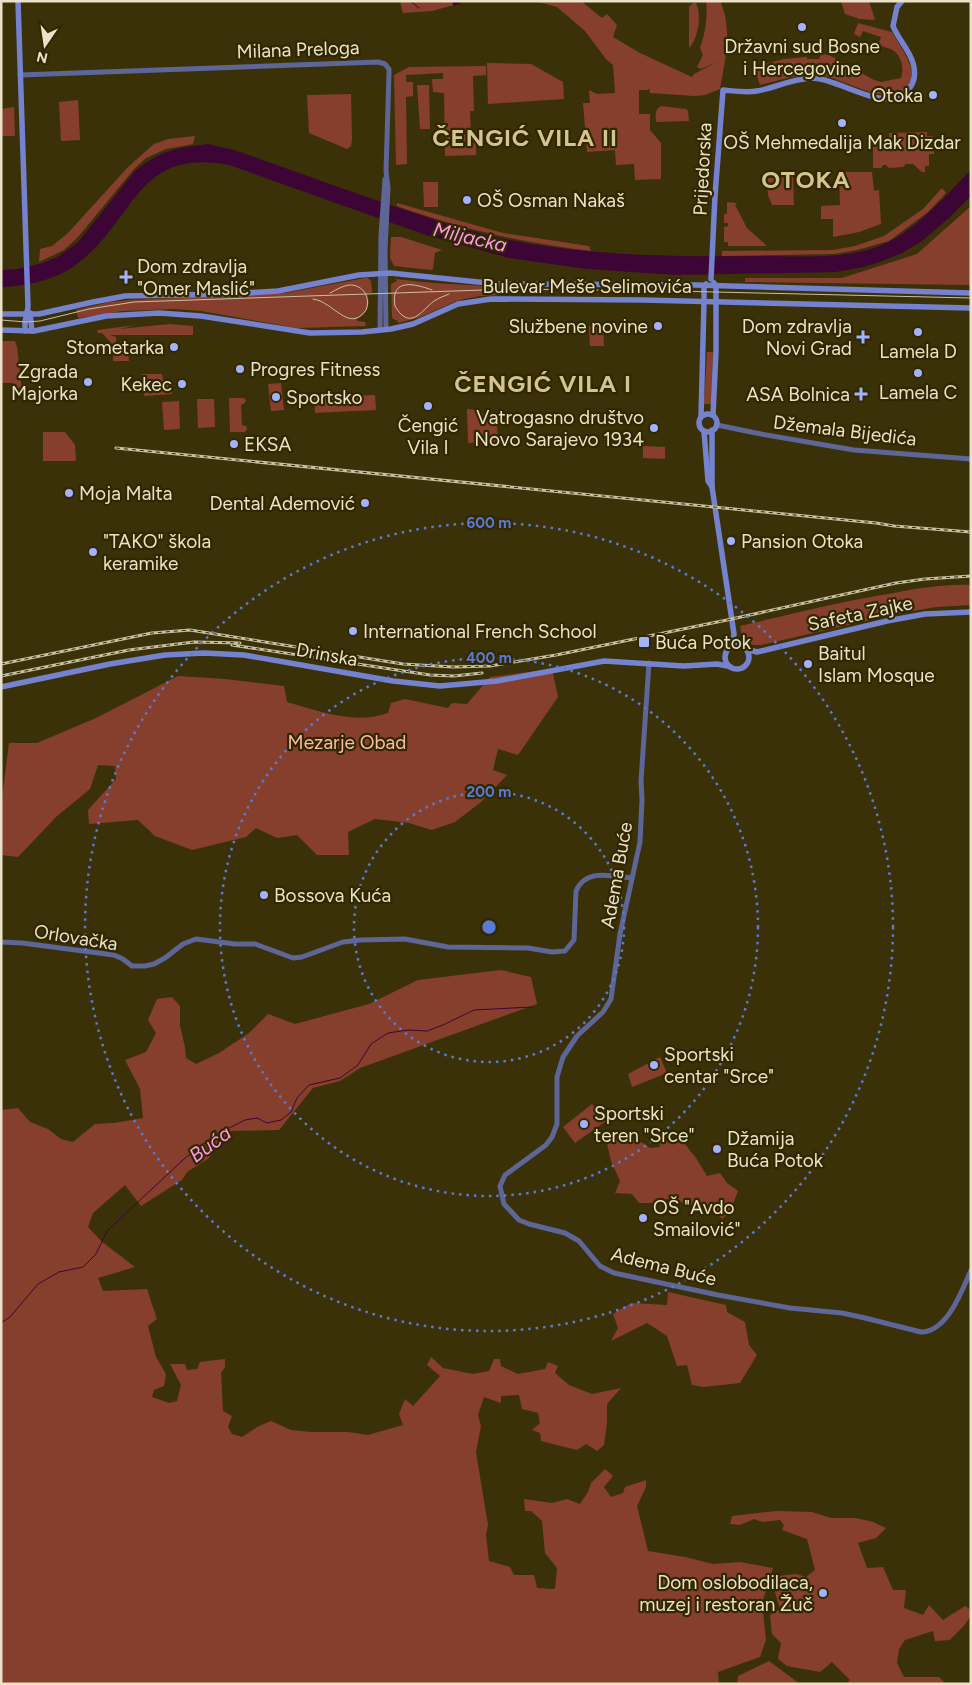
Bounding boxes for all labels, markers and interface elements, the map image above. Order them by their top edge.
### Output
north arrow [20,20,70,70]
marker: Državni sud Bosne i Hercegovine [796,21,808,33]
place label: Državni sud Bosne i Hercegovine [724,35,880,80]
street label: Milana Preloga [236,36,360,63]
text: N [35,48,49,67]
place label: Otoka [871,84,923,107]
marker: Otoka [927,89,939,101]
marker: OŠ Mehmedalija Mak Dizdar [836,117,848,129]
street label: Prijedorska [689,122,716,216]
district label: ČENGIĆ VILA II [432,123,618,152]
place label: OŠ Mehmedalija Mak Dizdar [723,131,961,154]
district label: OTOKA [761,165,851,194]
place label: OŠ Osman Nakaš [477,189,625,212]
marker: OŠ Osman Nakaš [461,194,473,206]
water label: Miljacka [431,217,509,257]
place label: Dom zdravlja "Omer Maslić" [137,255,255,300]
marker: Dom zdravlja "Omer Maslić" [119,270,133,284]
street label: Bulevar Meše Selimovića [482,275,692,298]
place label: Službene novine [508,315,648,338]
place label: Dom zdravlja Novi Grad [742,315,852,360]
marker: Službene novine [652,320,664,332]
marker: Lamela D [912,326,924,338]
marker: Dom zdravlja Novi Grad [856,330,870,344]
place label: Stometarka [66,336,164,359]
place label: Lamela D [879,340,957,363]
marker: Stometarka [168,341,180,353]
place label: Progres Fitness [250,358,381,381]
place label: Zgrada Majorka [11,360,78,405]
marker: Progres Fitness [234,363,246,375]
marker: Lamela C [912,367,924,379]
district label: ČENGIĆ VILA I [454,369,632,398]
place label: Kekec [121,373,172,396]
marker: Zgrada Majorka [82,376,94,388]
marker: Kekec [176,378,188,390]
place label: Lamela C [879,381,957,404]
place label: ASA Bolnica [746,383,850,406]
place label: Sportsko [286,386,362,409]
marker: ASA Bolnica [854,387,868,401]
marker: Sportsko [270,391,282,403]
marker: Čengić Vila I [422,400,434,412]
place label: Vatrogasno društvo Novo Sarajevo 1934 [474,406,644,451]
street label: Džemala Bijedića [772,410,918,451]
place label: Čengić Vila I [398,414,458,459]
marker: Vatrogasno društvo Novo Sarajevo 1934 [648,422,660,434]
place label: EKSA [244,433,292,456]
marker: EKSA [228,438,240,450]
place label: Moja Malta [79,482,172,505]
marker: Moja Malta [63,487,75,499]
place label: Dental Ademović [210,492,355,515]
marker: Dental Ademović [359,497,371,509]
text: 600 m [467,514,511,532]
place label: "TAKO" škola keramike [103,530,211,575]
place label: Pansion Otoka [741,530,863,553]
marker: Pansion Otoka [725,535,737,547]
marker: "TAKO" škola keramike [87,546,99,558]
street label: Safeta Zajke [806,591,915,636]
place label: International French School [363,620,597,643]
marker: International French School [347,625,359,637]
place label: Buća Potok [655,631,752,654]
marker: Buća Potok [637,635,651,649]
street label: Drinska [294,638,359,671]
place label: Baitul Islam Mosque [818,642,935,687]
text: 400 m [466,649,512,667]
marker: Baitul Islam Mosque [802,658,814,670]
park label: Mezarje Obad [288,731,406,754]
text: 200 m [467,783,511,801]
street label: Adema Buće [596,820,637,930]
place label: Bossova Kuća [274,884,391,907]
marker: Bossova Kuća [258,889,270,901]
centre of rings [480,918,498,936]
street label: Orlovačka [32,920,119,955]
place label: Sportski centar "Srce" [664,1043,774,1088]
marker: Sportski centar "Srce" [648,1059,660,1071]
place label: Sportski teren "Srce" [594,1102,695,1147]
marker: Sportski teren "Srce" [578,1118,590,1130]
water label: Buća [184,1121,236,1167]
place label: Džamija Buća Potok [727,1127,824,1172]
marker: Džamija Buća Potok [711,1143,723,1155]
place label: OŠ "Avdo Smailović" [653,1196,741,1241]
marker: OŠ "Avdo Smailović" [637,1212,649,1224]
street label: Adema Buće [609,1242,719,1291]
place label: Dom oslobodilaca, muzej i restoran Žuč [639,1571,813,1616]
marker: Dom oslobodilaca, muzej i restoran Žuč [817,1587,829,1599]

